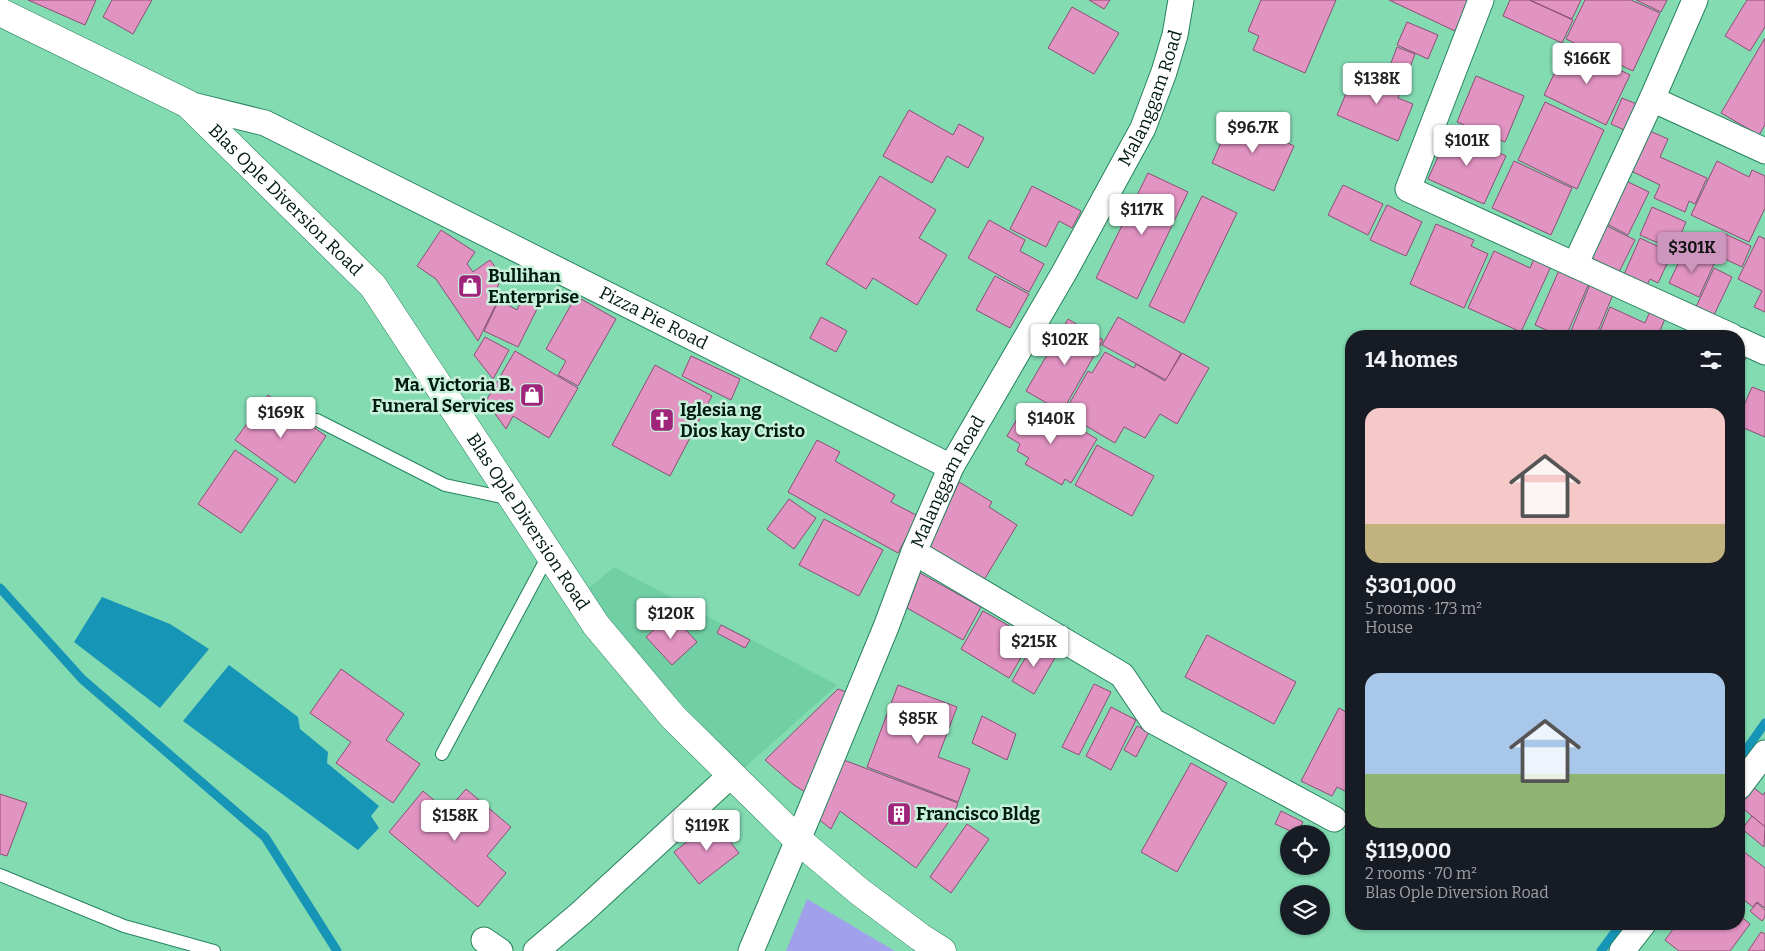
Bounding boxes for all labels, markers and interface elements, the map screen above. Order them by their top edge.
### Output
street label: Malanggam Road [1113,27,1187,170]
pin: $166K [1552,42,1622,85]
text: $166K [1564,49,1610,68]
pin: $138K [1342,62,1412,105]
text: $138K [1354,69,1400,88]
pin: $96.7K [1212,112,1294,154]
text: $96.7K [1227,118,1279,137]
street label: Blas Ople Diversion Road [204,119,367,281]
pin: $101K [1432,124,1502,167]
text: $101K [1445,131,1490,150]
pin: $117K [1107,194,1177,236]
text: $117K [1120,200,1164,219]
pin: $301K [1657,232,1727,274]
text: $301K [1668,238,1716,257]
place label: Bullihan Enterprise [488,265,579,308]
shop icon: Bullihan Enterprise [457,273,483,299]
street label: Pizza Pie Road [596,281,712,354]
pin: $102K [1030,324,1100,366]
text: $102K [1041,330,1089,349]
icon: filters [1697,346,1725,374]
text: 14 homes [1365,347,1458,373]
place label: Ma. Victoria B. Funeral Services [372,374,514,417]
shop icon: Ma. Victoria B. Funeral Services [519,382,545,408]
pin: $169K [246,396,316,439]
place label: Iglesia ng Dios kay Cristo [680,399,805,442]
pin: $140K [1016,402,1086,445]
text: $169K [258,403,304,422]
church icon: Iglesia ng Dios kay Cristo [649,407,675,433]
text: $140K [1027,409,1075,428]
street label: Malanggam Road [906,411,990,551]
street label: Blas Ople Diversion Road [462,429,594,615]
icon: home [1500,441,1590,531]
text: $301,000 [1365,573,1456,599]
pin: $120K [636,598,706,640]
text: 5 rooms · 173 m² [1365,599,1482,618]
text: $120K [647,604,695,623]
text: House [1365,618,1413,637]
pin: $215K [999,626,1069,668]
text: $215K [1011,632,1057,651]
pin: $85K [888,702,948,745]
icon: home [1500,706,1590,796]
text: $85K [898,709,938,728]
pin: $158K [420,800,490,842]
building icon: Francisco Bldg [886,801,912,827]
place label: Francisco Bldg [916,803,1041,825]
text: $158K [432,806,478,825]
pin: $119K [672,810,742,852]
text: $119K [685,816,729,835]
map controls [1280,825,1330,935]
button: locate [1280,825,1330,875]
text: $119,000 [1365,838,1451,864]
text: 2 rooms · 70 m² [1365,864,1477,883]
text: Blas Ople Diversion Road [1365,883,1549,902]
button: layers [1280,885,1330,935]

